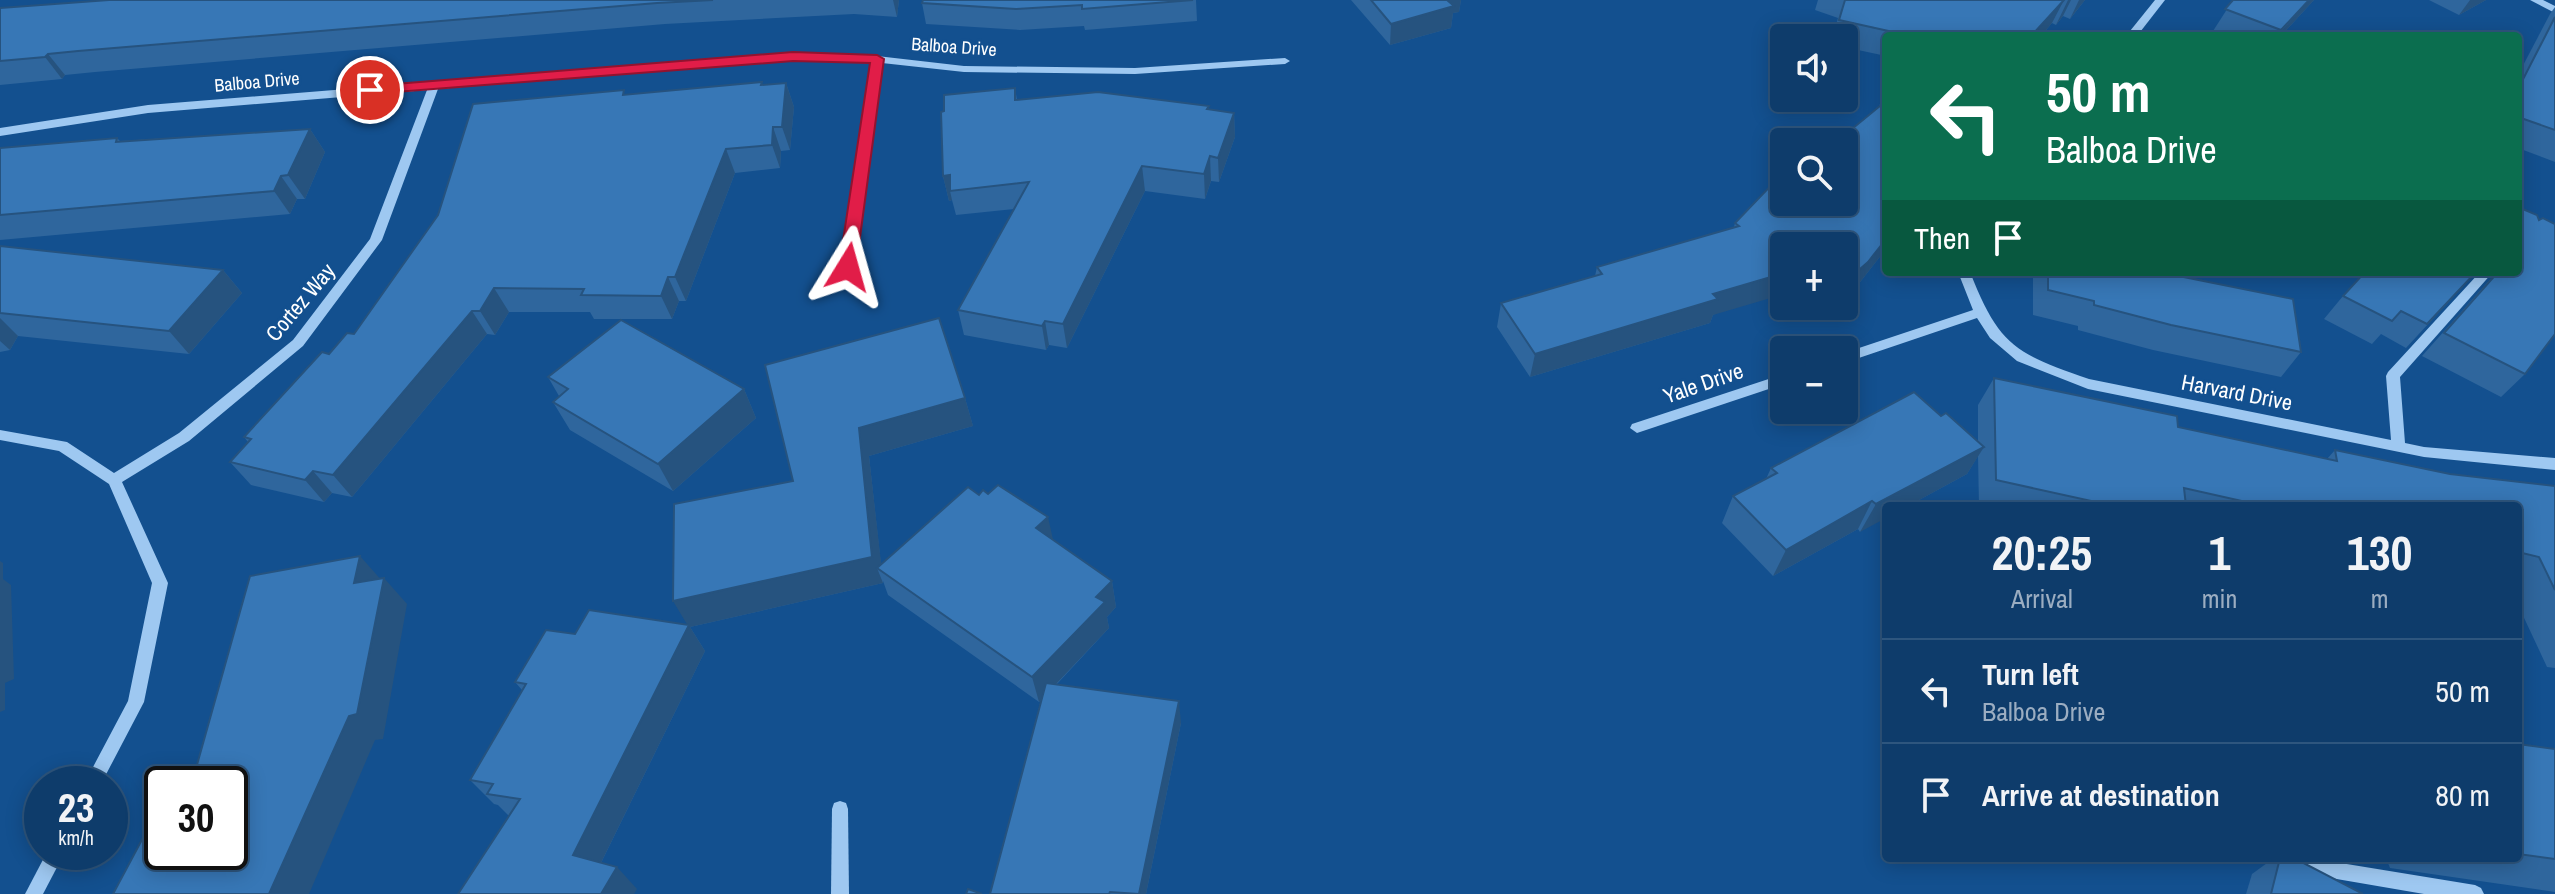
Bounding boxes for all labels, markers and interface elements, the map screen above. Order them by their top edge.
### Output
map controls [1770,24,1858,424]
button: sound [1770,24,1858,112]
street label: Balboa Drive [911,31,997,62]
text: 50 m [2046,54,2151,129]
pin [336,56,404,124]
icon: left [1914,64,2018,168]
street label: Balboa Drive [213,65,301,98]
icon: arrive [348,68,392,112]
text: Balboa Drive [2046,126,2217,174]
button: search [1770,128,1858,216]
icon: arrive [1986,216,2030,260]
text: Then [1914,218,1970,258]
position arrow [806,225,890,309]
button: + [1770,232,1858,320]
street label: Cortez Way [258,257,342,347]
button: − [1770,336,1858,424]
street label: Yale Drive [1659,355,1747,411]
street label: Harvard Drive [2179,367,2295,417]
text: 20:25 [1992,520,2092,585]
text: 1 [2209,520,2230,585]
text: 130 [2347,520,2412,585]
text: Arrival [2011,581,2073,616]
text: min [2202,581,2237,616]
text: m [2371,581,2389,616]
text: Turn left [1982,654,2079,694]
icon: left [1914,669,1958,713]
text: 50 m [2435,671,2490,711]
text: Balboa Drive [1982,694,2105,729]
speed limit sign: 30 [144,766,248,870]
icon: arrive [1914,773,1958,817]
text: Arrive at destination [1982,775,2220,815]
text: 80 m [2435,775,2490,815]
text: 23 [58,781,94,834]
text: km/h [58,824,94,851]

